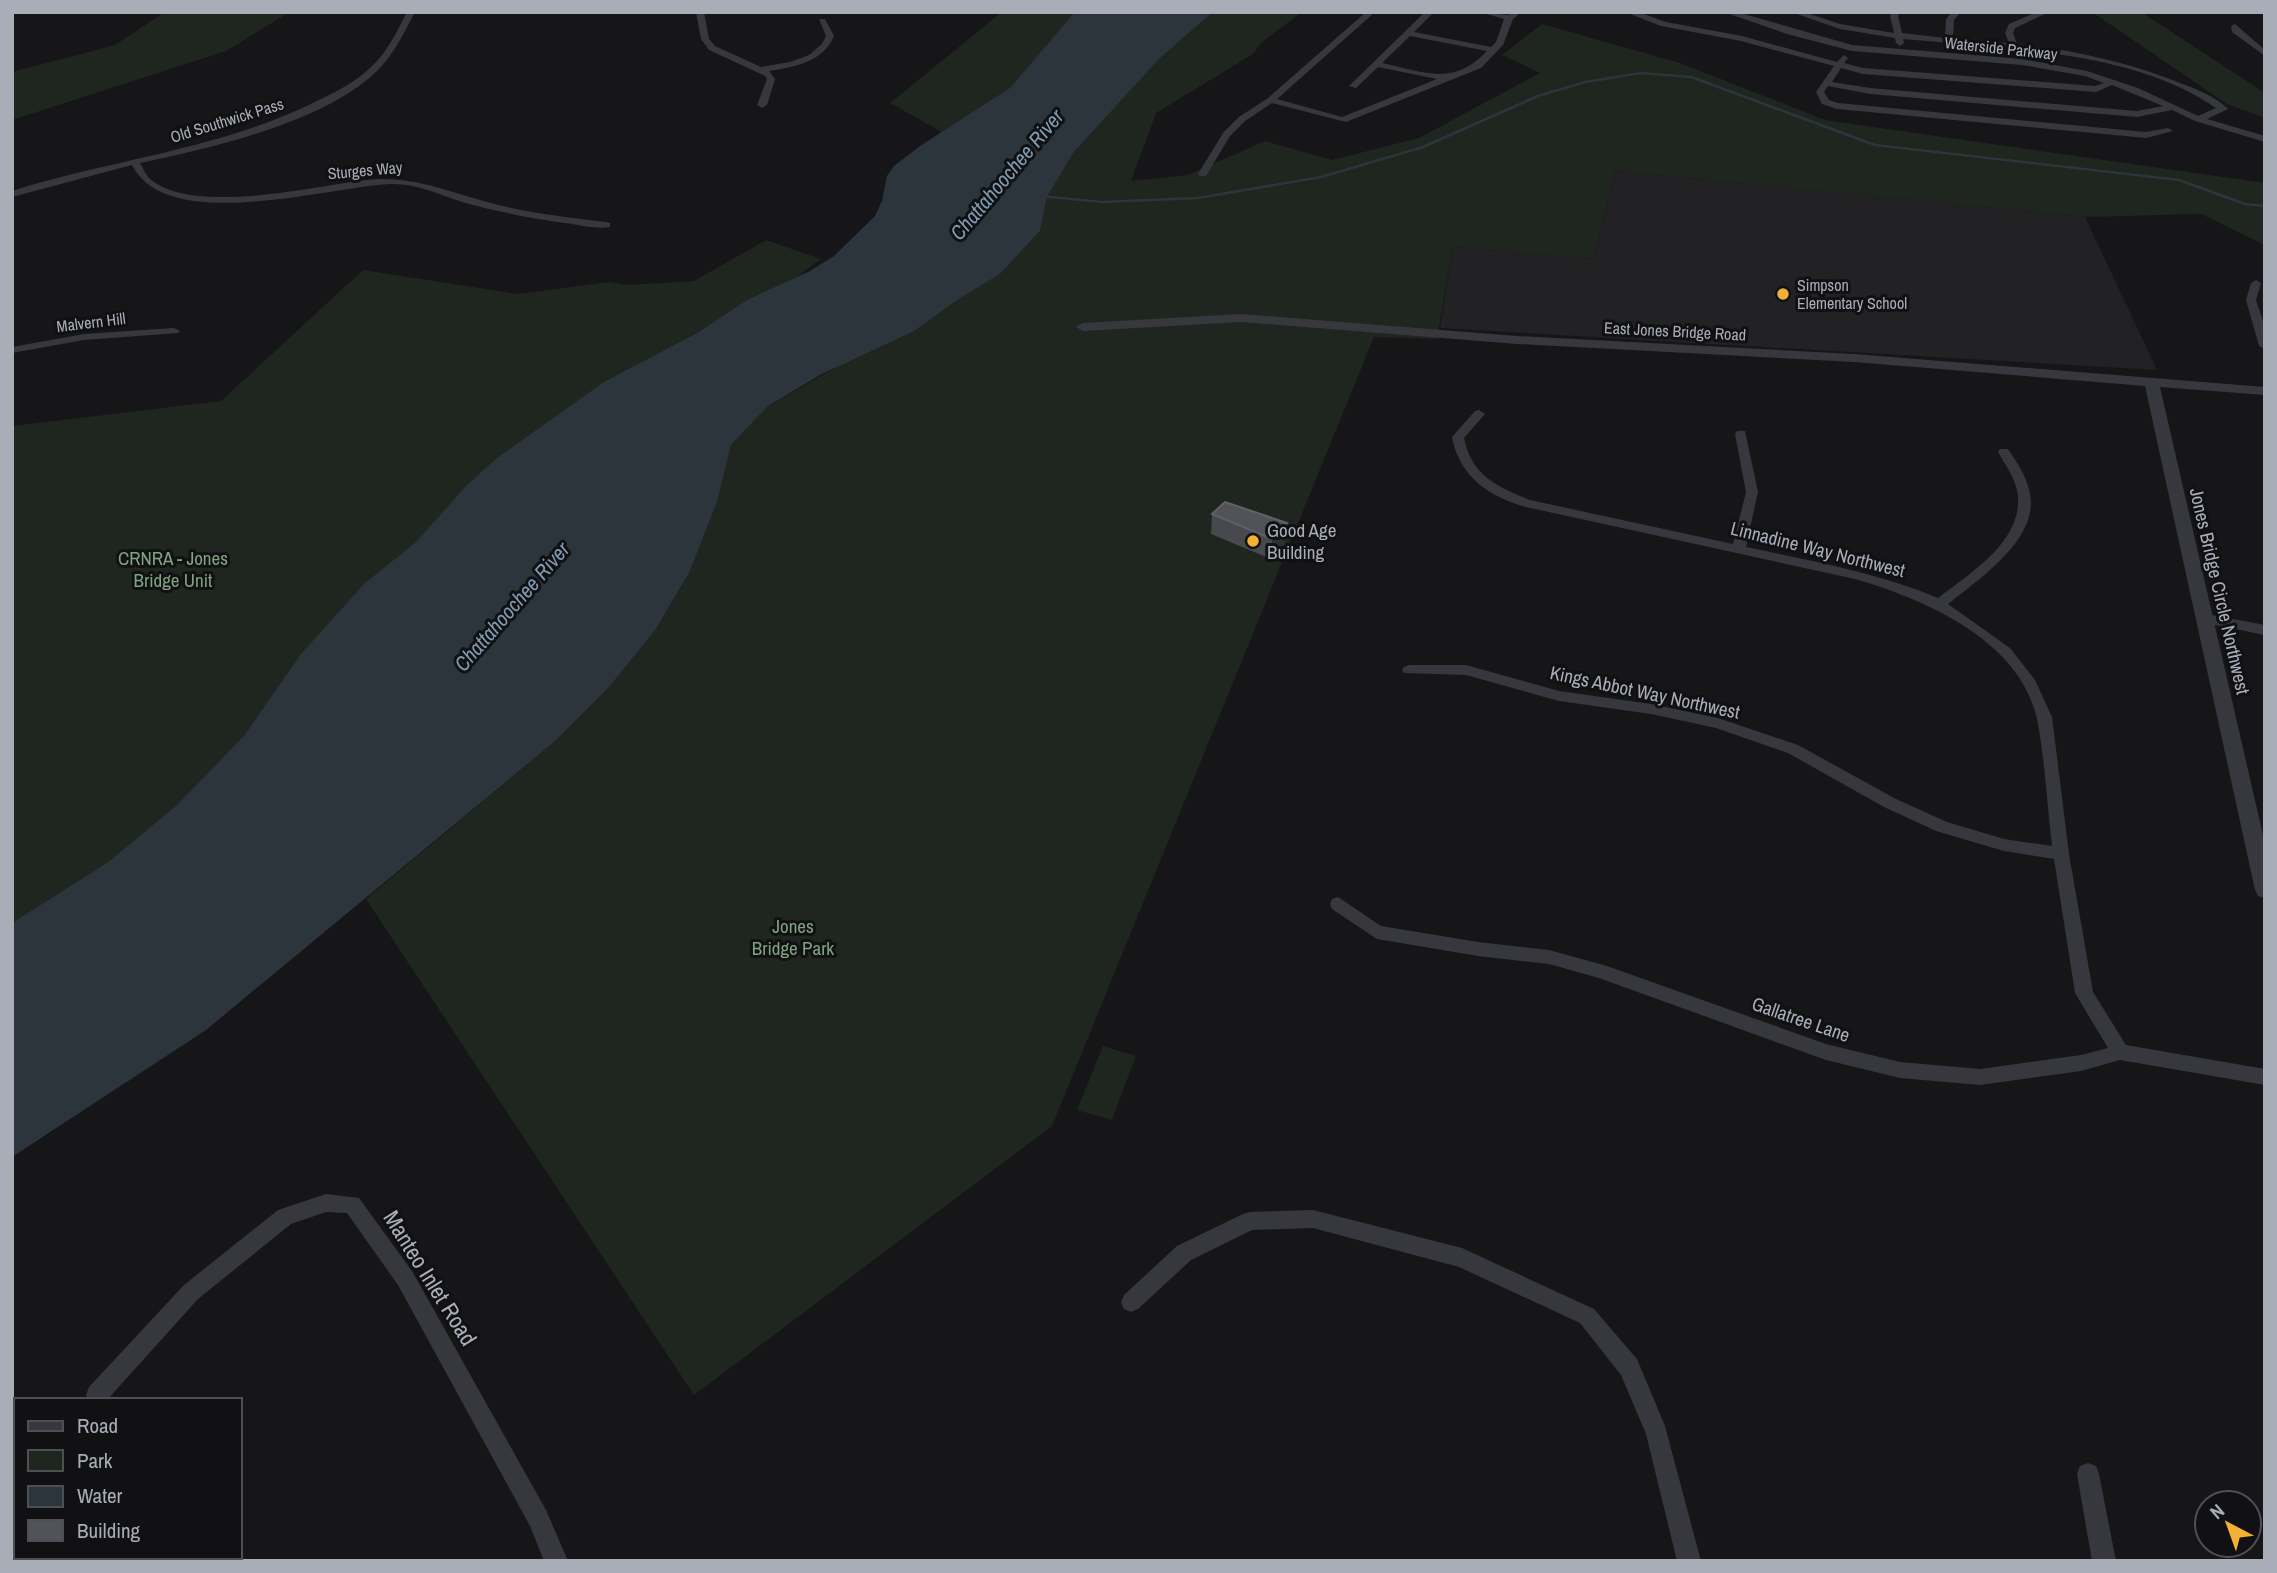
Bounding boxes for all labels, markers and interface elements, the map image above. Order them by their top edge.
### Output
street label: Waterside Parkway [1944,31,2059,65]
street label: Old Southwick Pass [168,92,286,148]
water label: Chattahoochee River [943,102,1071,246]
street label: Sturges Way [327,156,404,184]
place label: Simpson Elementary School [1797,274,1907,314]
marker: Simpson Elementary School [1775,286,1791,302]
street label: Malvern Hill [55,307,127,337]
street label: East Jones Bridge Road [1603,316,1747,346]
street label: Jones Bridge Circle Northwest [2184,485,2257,698]
street label: Linnadine Way Northwest [1728,515,1908,583]
place label: Good Age Building [1267,517,1336,565]
marker: Good Age Building [1245,533,1261,549]
water label: Chattahoochee River [447,535,577,678]
park label: CRNRA - Jones Bridge Unit [118,545,228,593]
street label: Kings Abbot Way Northwest [1548,659,1743,725]
park label: Jones Bridge Park [752,913,834,961]
street label: Gallatree Lane [1748,990,1854,1048]
street label: Manteo Inlet Road [376,1204,484,1351]
legend [14,1398,242,1559]
text: Road [77,1411,118,1440]
text: Park [77,1446,113,1475]
text: Water [77,1481,123,1510]
north arrow [2193,1489,2263,1559]
text: N [2204,1498,2230,1525]
text: Building [77,1516,141,1545]

